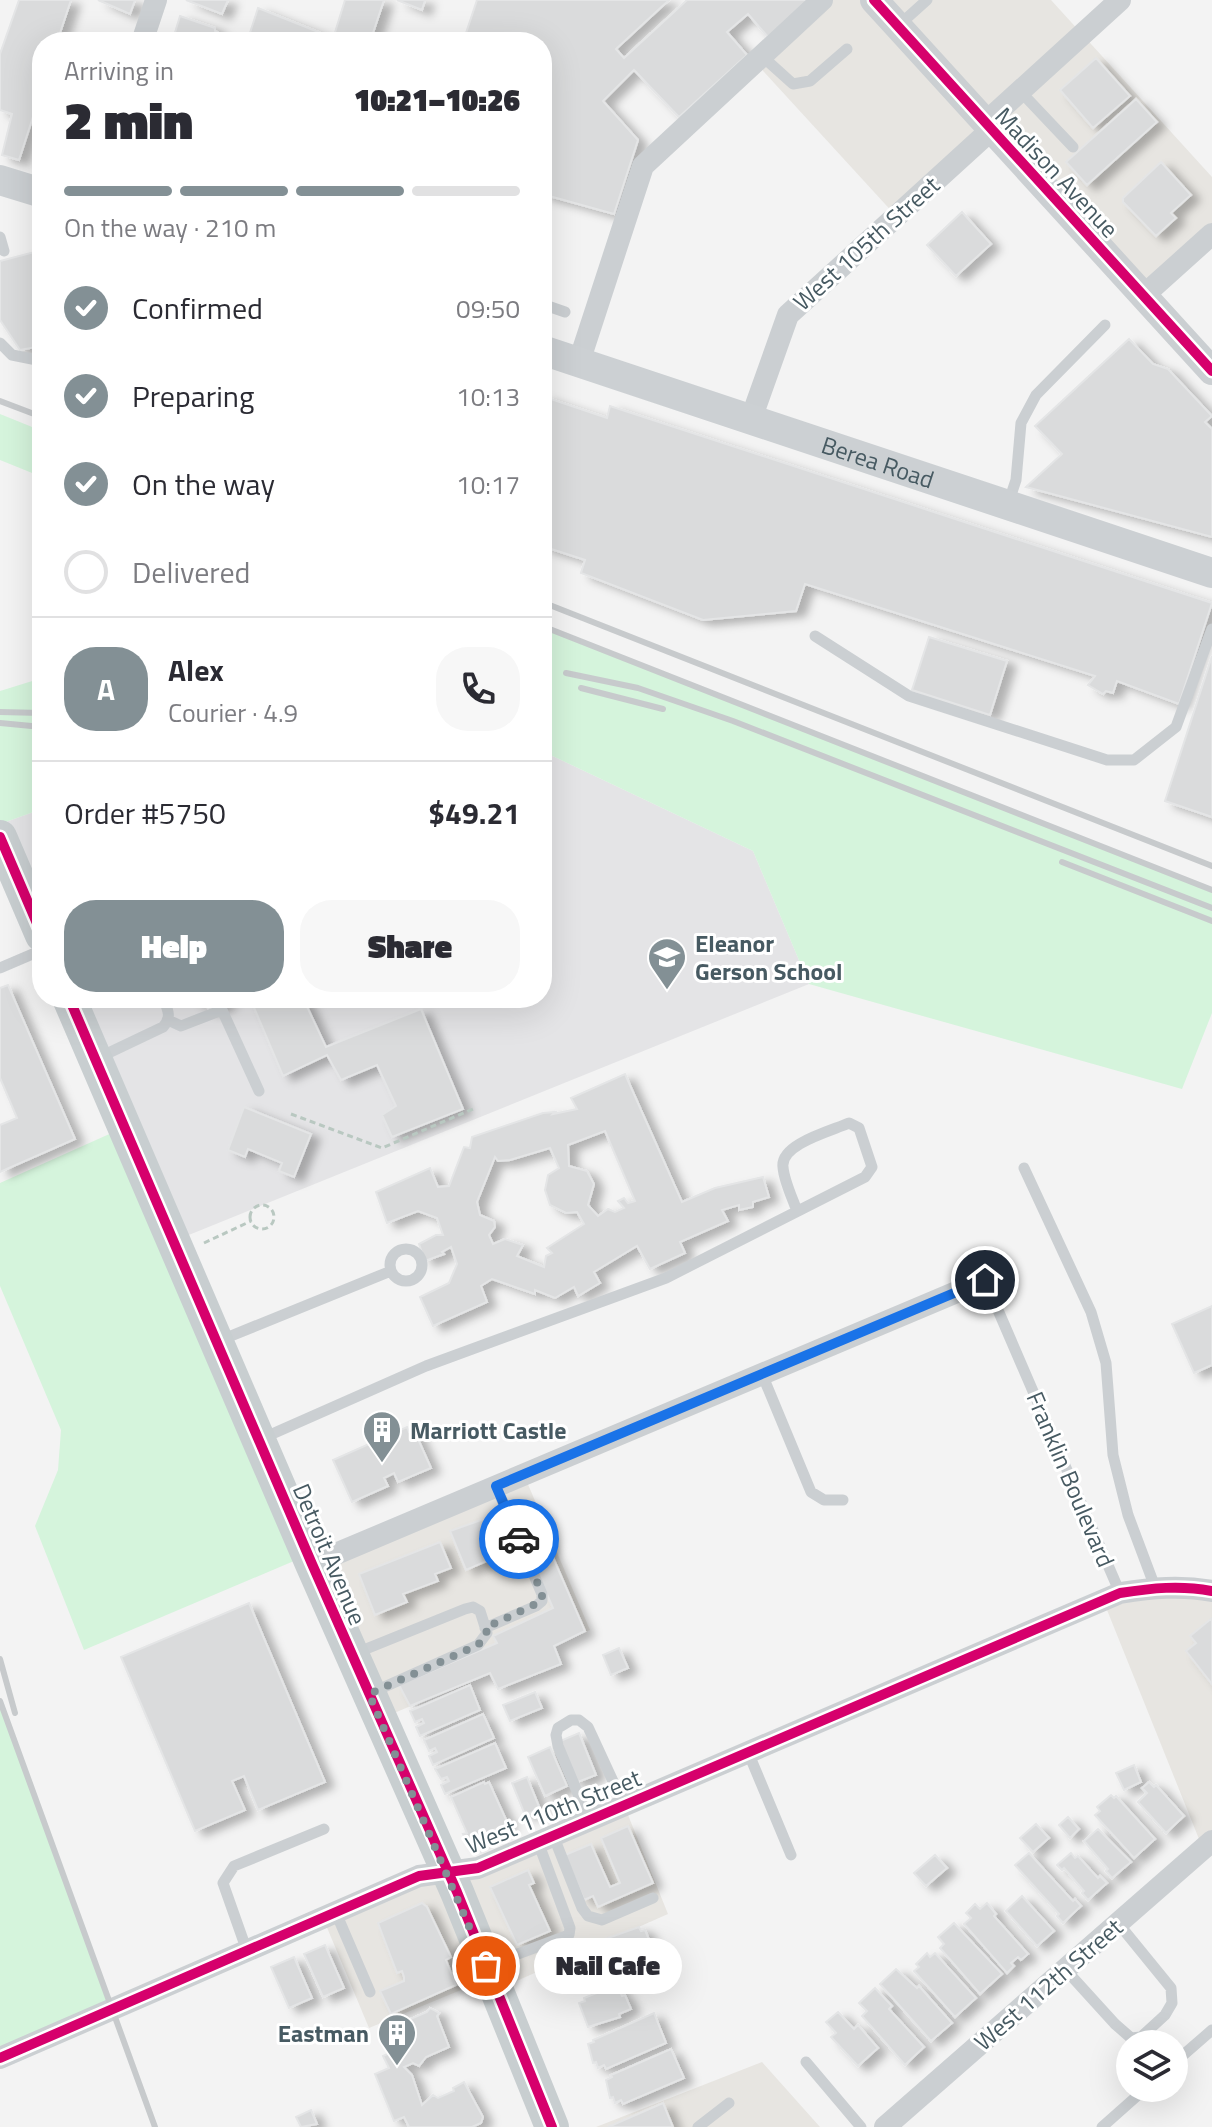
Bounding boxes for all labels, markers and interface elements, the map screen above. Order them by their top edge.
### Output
text: Arriving in [64,51,174,90]
text: 10:21–10:26 [354,77,520,123]
text: 2 min [64,80,193,159]
street label: Madison Avenue [987,99,1127,245]
street label: West 105th Street [785,167,948,319]
text: On the way · 210 m [64,208,276,247]
text: Confirmed [132,285,263,331]
icon: check [64,286,108,330]
text: 09:50 [456,289,520,328]
text: Preparing [132,373,254,419]
icon: check [64,374,108,418]
text: 10:13 [456,377,520,416]
street label: Berea Road [817,426,939,497]
text: On the way [132,461,275,507]
icon: check [64,462,108,506]
text: 10:17 [456,465,520,504]
text: Delivered [132,549,250,595]
text: Alex [168,647,224,693]
button: phone [436,647,520,731]
text: A [97,666,115,712]
text: Courier · 4.9 [168,693,298,732]
text: Order #5750 [64,790,226,836]
text: $49.21 [428,790,520,836]
button: Help [64,900,284,992]
button: Share [300,900,520,992]
place label: Eleanor Gerson School [695,925,843,989]
school or university icon: Eleanor Gerson School [646,936,688,991]
pin [951,1246,1019,1314]
icon: home [963,1258,1007,1302]
street label: Franklin Boulevard [1018,1386,1124,1572]
building icon: Marriott Castle [361,1409,403,1464]
place label: Marriott Castle [410,1412,567,1448]
street label: Detroit Avenue [284,1478,376,1630]
courier [479,1499,559,1579]
icon: car [497,1517,541,1561]
street label: West 110th Street [460,1759,647,1863]
street label: West 112th Street [966,1909,1131,2059]
pin [452,1932,520,2000]
callout: Nail Cafe [534,1938,682,1994]
icon: bag [464,1944,508,1988]
text: Nail Cafe [556,1946,660,1985]
building icon: Eastman [376,2012,418,2067]
place label: Eastman [278,2015,369,2051]
map controls [1116,2030,1188,2102]
button: layers [1116,2030,1188,2102]

